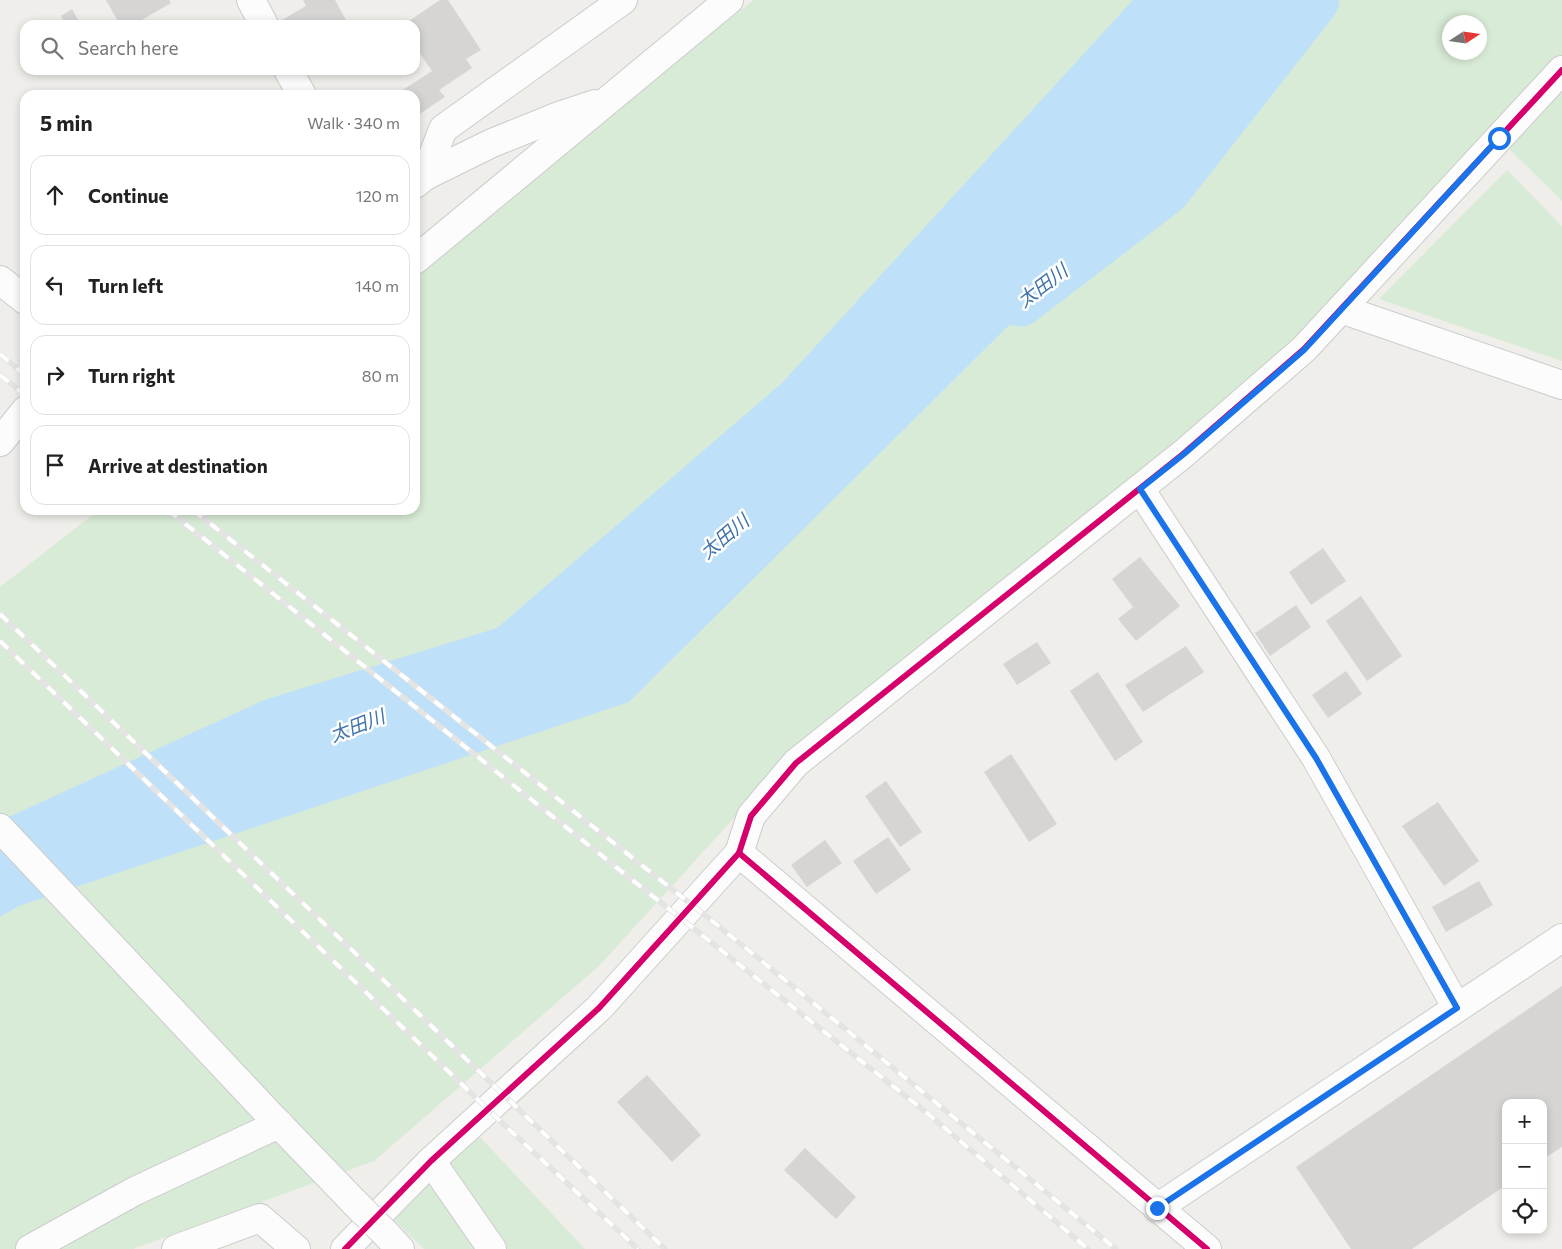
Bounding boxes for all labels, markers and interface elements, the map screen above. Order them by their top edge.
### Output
north arrow [1442,15,1487,60]
search box [20,20,420,75]
icon: search [38,34,66,62]
text: Search here [78,36,178,59]
text: 5 min [40,110,93,135]
text: Walk · 340 m [307,113,400,132]
route start [1488,127,1511,150]
icon: ahead [41,181,69,209]
text: Continue [88,184,168,207]
text: 120 m [356,186,399,205]
water label: 太田川 [1012,257,1073,311]
icon: left [41,271,69,299]
text: Turn left [88,274,163,297]
text: 140 m [355,276,399,295]
icon: right [41,361,69,389]
text: Turn right [88,364,175,387]
text: 80 m [362,366,399,385]
icon: arrive [41,451,69,479]
text: Arrive at destination [88,454,268,477]
water label: 太田川 [695,508,755,563]
water label: 太田川 [326,703,390,746]
map controls [1502,1099,1547,1234]
button: + [1502,1099,1547,1144]
button: − [1502,1144,1547,1189]
button: locate [1502,1189,1547,1234]
route end [1146,1197,1169,1220]

